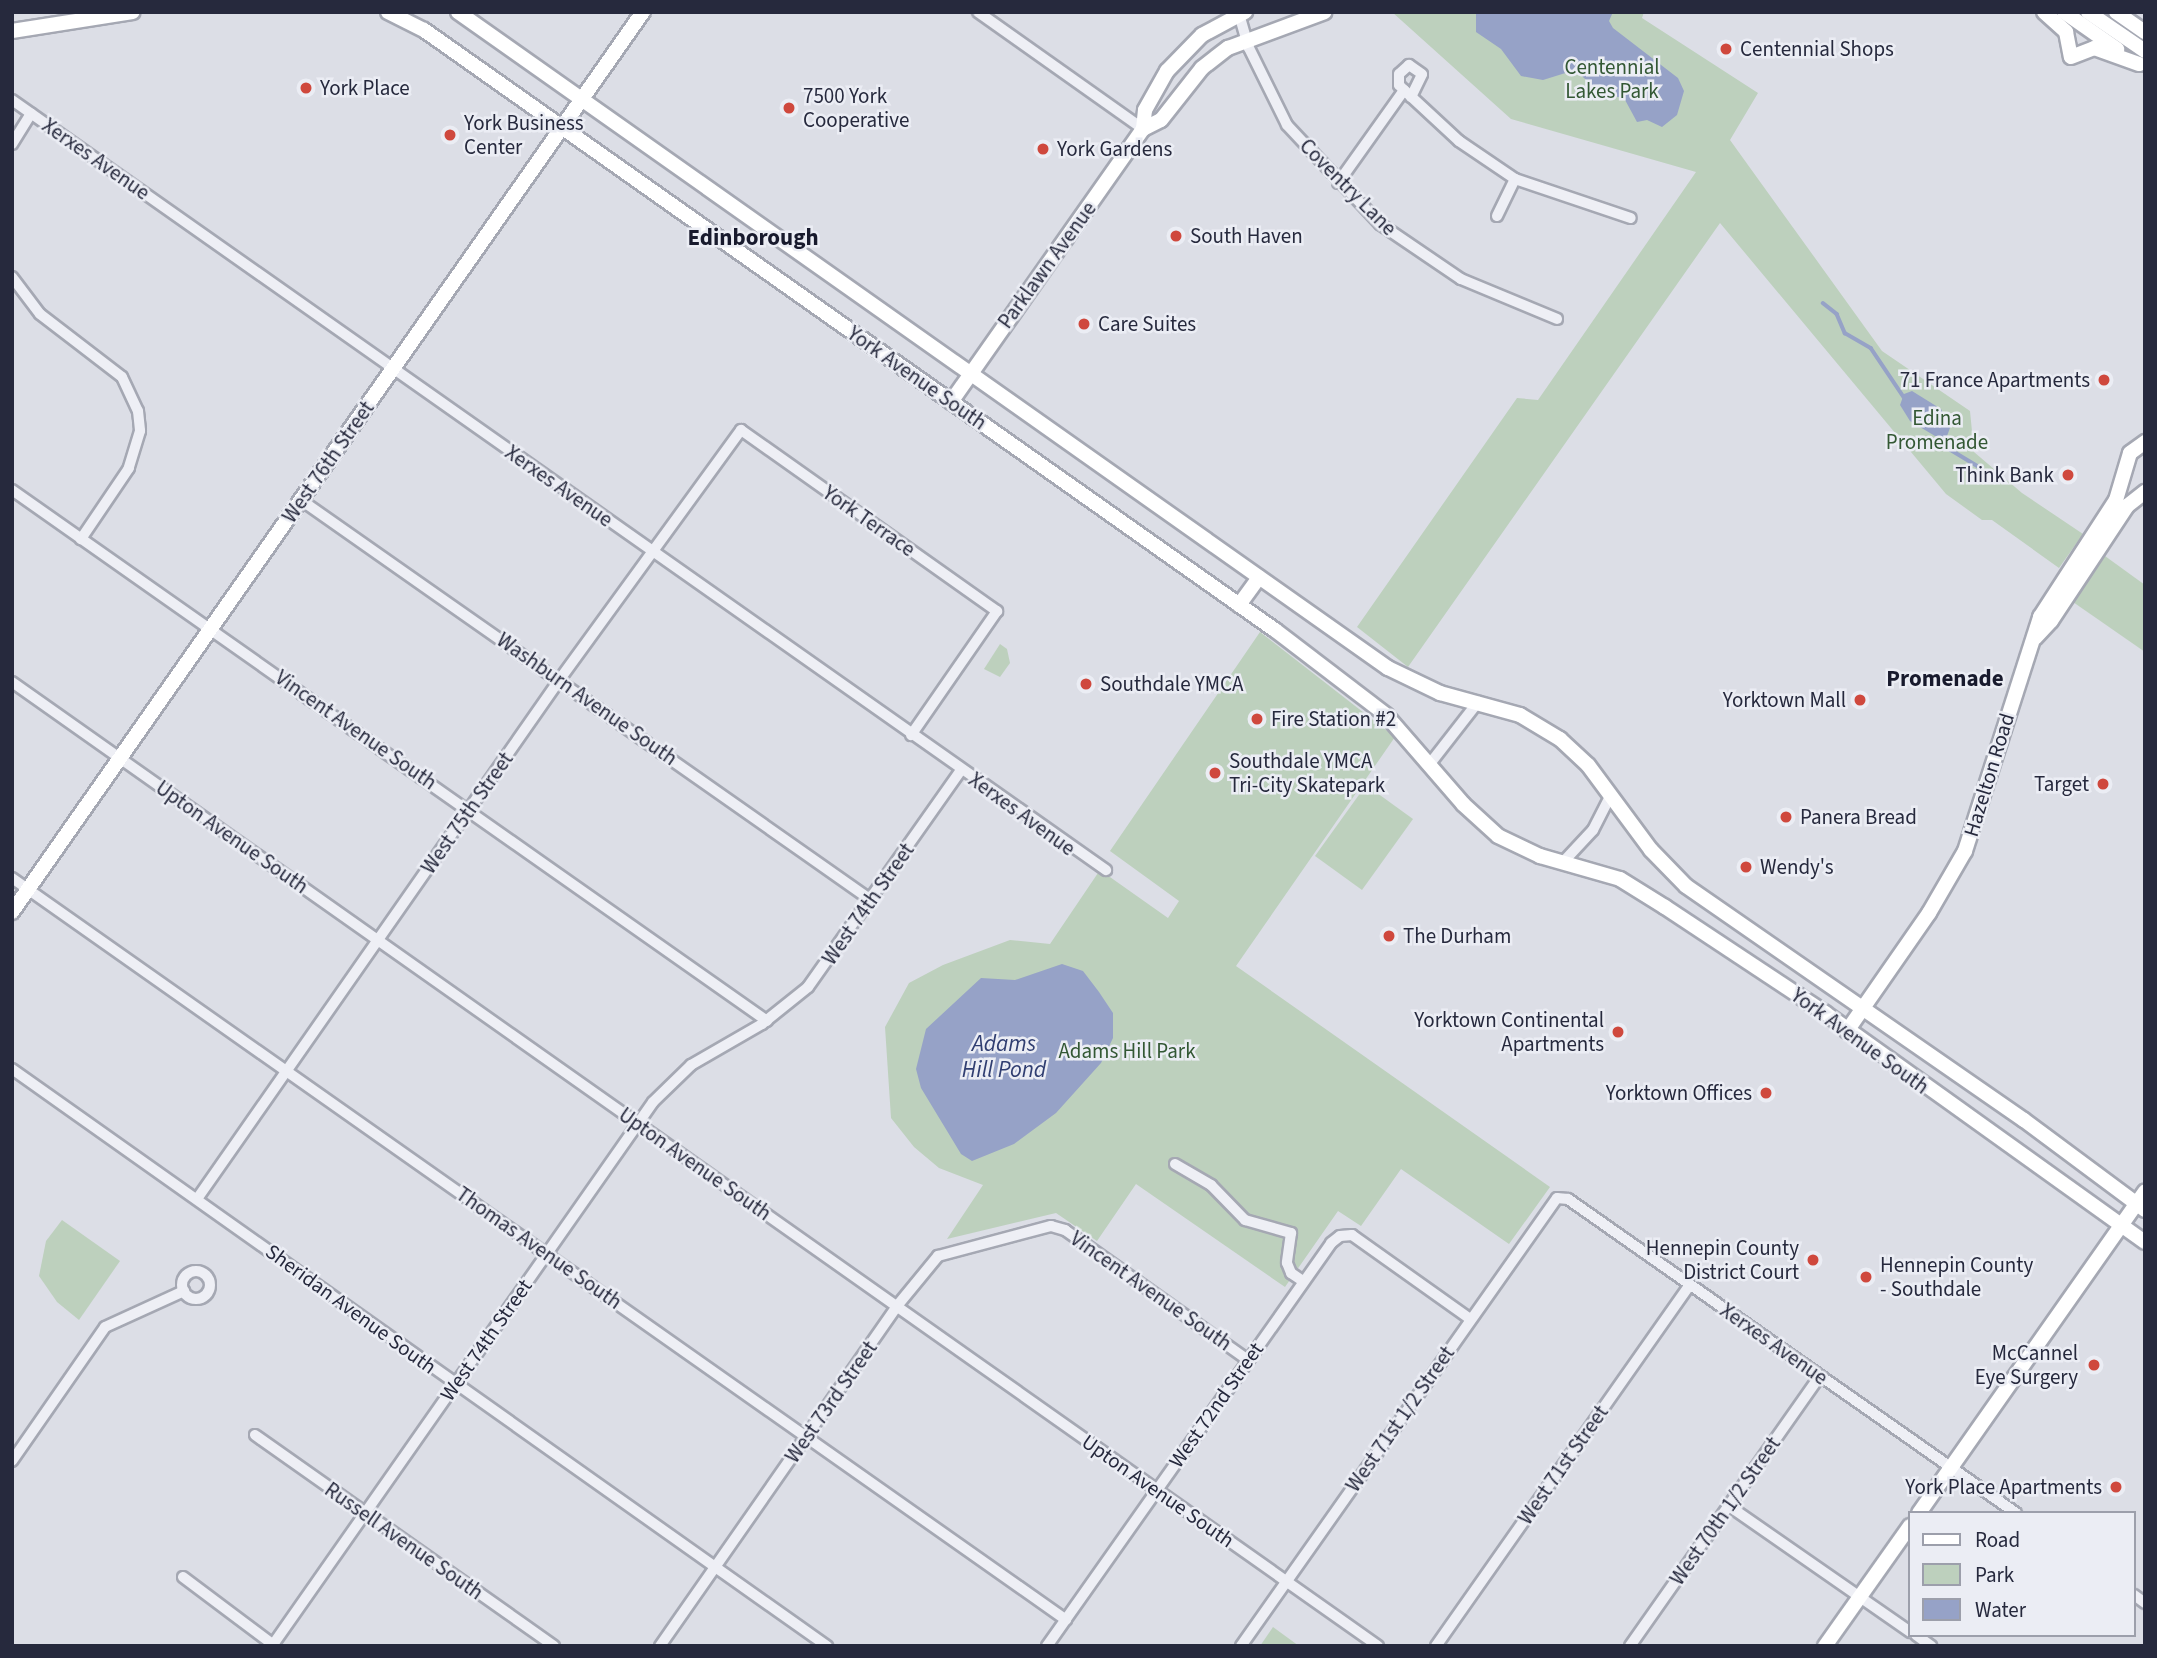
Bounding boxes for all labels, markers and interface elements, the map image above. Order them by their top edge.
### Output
place label: Centennial Shops [1740,36,1894,62]
marker: Centennial Shops [1718,41,1734,57]
park label: Centennial Lakes Park [1564,54,1660,104]
place label: York Place [320,75,410,101]
marker: York Place [298,80,314,96]
place label: 7500 York Cooperative [803,83,909,133]
marker: 7500 York Cooperative [781,100,797,116]
place label: York Business Center [464,110,584,160]
street label: Xerxes Avenue [37,113,155,205]
marker: York Business Center [442,127,458,143]
street label: Coventry Lane [1294,133,1402,241]
place label: York Gardens [1057,136,1172,162]
marker: York Gardens [1035,141,1051,157]
street label: Parklawn Avenue [993,197,1101,333]
place label: South Haven [1190,223,1303,249]
district label: Edinborough [687,224,819,252]
marker: South Haven [1168,228,1184,244]
place label: Care Suites [1098,311,1196,337]
marker: Care Suites [1076,316,1092,332]
street label: York Avenue South [843,321,991,435]
place label: 71 France Apartments [1900,367,2090,393]
marker: 71 France Apartments [2096,372,2112,388]
street label: West 76th Street [277,396,379,528]
park label: Edina Promenade [1886,405,1988,455]
street label: Xerxes Avenue [500,440,618,532]
place label: Think Bank [1955,462,2054,488]
marker: Think Bank [2060,467,2076,483]
street label: York Terrace [818,480,920,562]
street label: Washburn Avenue South [492,627,682,771]
street label: Vincent Avenue South [270,665,442,795]
district label: Promenade [1886,665,2004,693]
place label: Southdale YMCA [1100,671,1243,697]
marker: Southdale YMCA [1078,676,1094,692]
place label: Yorktown Mall [1723,687,1846,713]
marker: Yorktown Mall [1852,692,1868,708]
place label: Fire Station #2 [1271,706,1396,732]
street label: Hazelton Road [1958,710,2020,840]
marker: Fire Station #2 [1249,711,1265,727]
street label: West 75th Street [416,747,518,879]
place label: Southdale YMCA Tri-City Skatepark [1229,748,1385,798]
marker: Southdale YMCA Tri-City Skatepark [1207,765,1223,781]
street label: Xerxes Avenue [964,767,1080,861]
place label: Target [2034,771,2089,797]
street label: Upton Avenue South [151,775,313,899]
marker: Target [2095,776,2111,792]
place label: Panera Bread [1800,804,1917,830]
marker: Panera Bread [1778,809,1794,825]
street label: West 74th Street [817,838,919,970]
place label: Wendy's [1760,854,1833,880]
marker: Wendy's [1738,859,1754,875]
place label: The Durham [1403,923,1511,949]
marker: The Durham [1381,928,1397,944]
street label: York Avenue South [1786,983,1934,1099]
place label: Yorktown Continental Apartments [1414,1007,1604,1057]
marker: Yorktown Continental Apartments [1610,1024,1626,1040]
water label: Adams Hill Pond [962,1030,1046,1084]
park label: Adams Hill Park [1058,1038,1196,1064]
place label: Yorktown Offices [1606,1080,1752,1106]
marker: Yorktown Offices [1758,1085,1774,1101]
street label: Upton Avenue South [614,1102,776,1226]
street label: Thomas Avenue South [451,1181,627,1315]
street label: Vincent Avenue South [1065,1226,1237,1356]
place label: Hennepin County District Court [1646,1235,1799,1285]
street label: Sheridan Avenue South [261,1239,441,1379]
marker: Hennepin County District Court [1805,1252,1821,1268]
place label: Hennepin County - Southdale [1880,1252,2033,1302]
marker: Hennepin County - Southdale [1858,1269,1874,1285]
street label: West 74th Street [435,1274,537,1406]
street label: Xerxes Avenue [1715,1298,1833,1390]
street label: West 73rd Street [780,1336,882,1468]
street label: West 72nd Street [1163,1337,1269,1473]
place label: McCannel Eye Surgery [1975,1340,2078,1390]
street label: West 71st 1/2 Street [1340,1341,1460,1497]
marker: McCannel Eye Surgery [2084,1355,2104,1375]
street label: West 71st Street [1513,1401,1613,1529]
street label: Upton Avenue South [1077,1429,1239,1553]
street label: West 70th 1/2 Street [1664,1432,1786,1590]
place label: York Place Apartments [1905,1474,2102,1500]
street label: Russell Avenue South [320,1477,488,1605]
marker: York Place Apartments [2108,1479,2124,1495]
legend [1909,1511,2136,1637]
text: Road [1975,1525,2020,1555]
text: Park [1975,1560,2014,1590]
text: Water [1975,1595,2026,1625]

